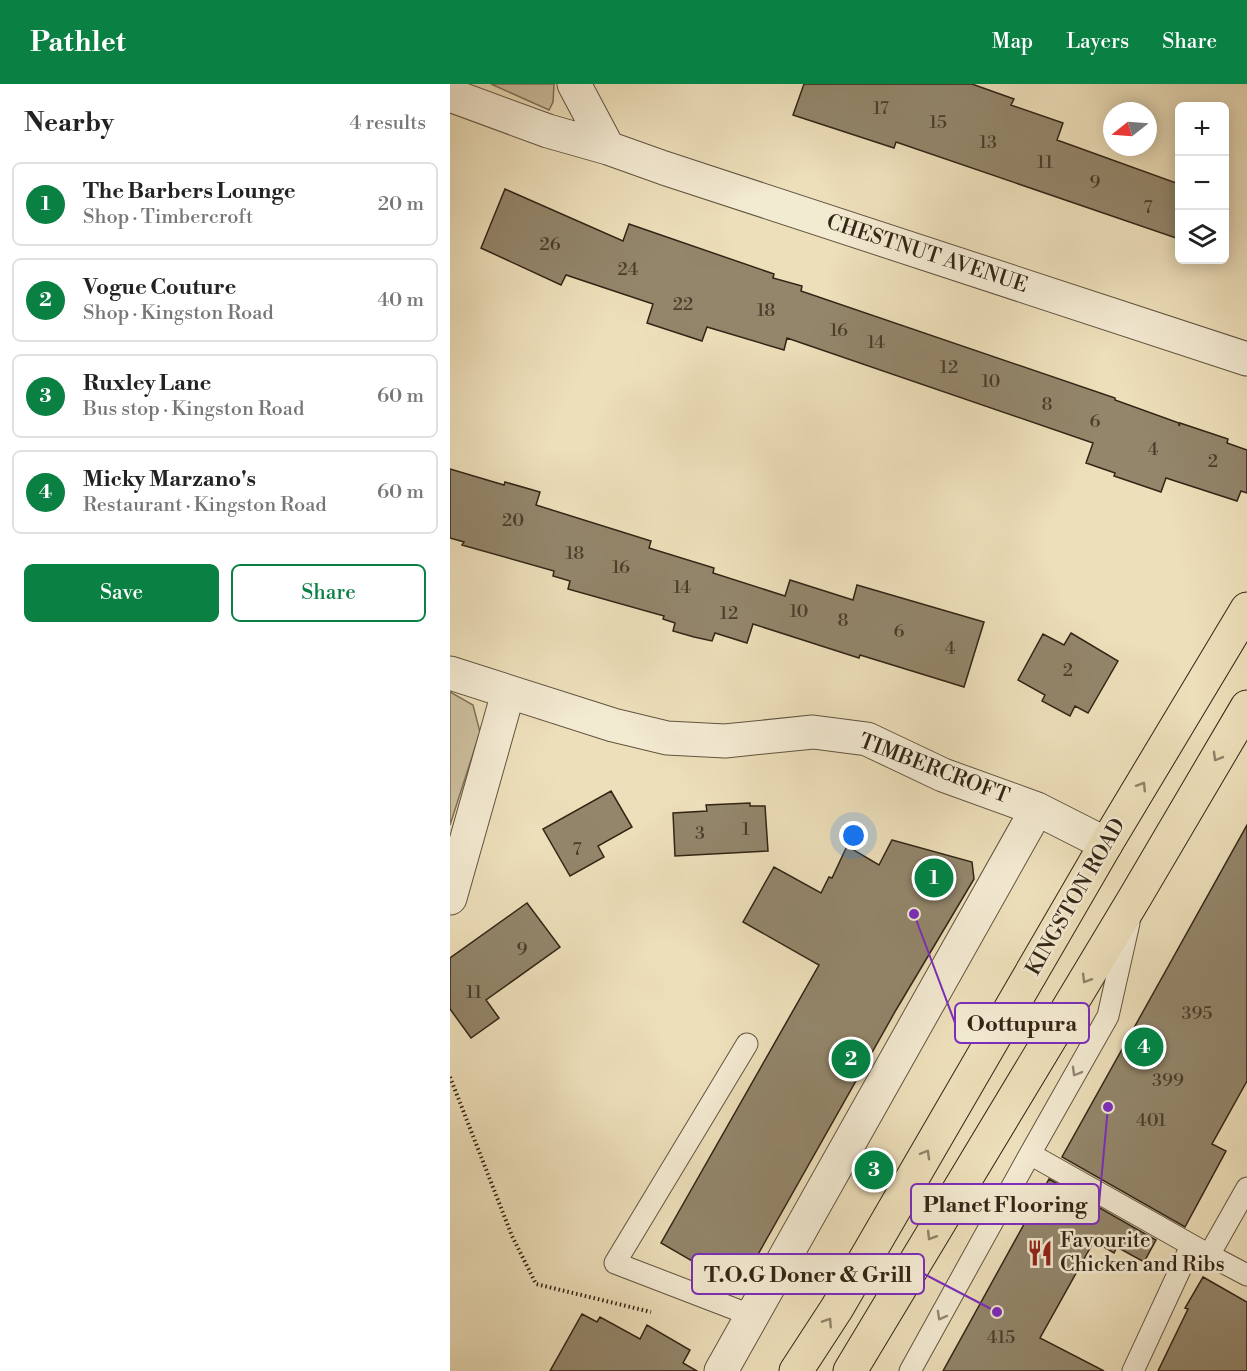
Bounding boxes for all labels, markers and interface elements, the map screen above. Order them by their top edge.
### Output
text: Pathlet [30,25,126,60]
text: Map [992,29,1033,55]
text: Layers [1066,29,1129,55]
text: Share [1162,29,1217,55]
house number: 17 [873,97,889,120]
north arrow [1103,102,1157,156]
map controls [1175,102,1229,264]
button: + [1175,102,1229,156]
text: Nearby [24,107,114,139]
text: 4 results [349,111,426,136]
house number: 15 [929,111,947,134]
house number: 13 [979,131,997,154]
house number: 11 [1037,151,1053,174]
button: − [1175,156,1229,210]
house number: 9 [1090,171,1101,194]
text: The Barbers Lounge [83,178,296,205]
text: 1 [41,192,50,217]
text: 20 m [378,192,424,217]
house number: 7 [1143,196,1153,219]
text: Shop · Timbercroft [83,205,253,230]
street label: CHESTNUT AVENUE [823,209,1031,299]
button: layers [1175,210,1229,264]
house number: 26 [539,233,561,256]
house number: 24 [617,258,639,281]
text: Vogue Couture [83,274,236,301]
text: 2 [39,288,52,313]
text: 40 m [377,288,424,313]
house number: 22 [673,293,693,316]
house number: 18 [757,299,775,322]
text: Shop · Kingston Road [83,301,274,326]
house number: 16 [830,319,848,342]
house number: 14 [867,331,885,354]
house number: 12 [940,356,958,379]
text: Ruxley Lane [83,370,211,397]
house number: 10 [981,370,1001,393]
text: 3 [39,384,52,409]
text: 60 m [377,384,424,409]
house number: 8 [1041,393,1053,416]
text: Bus stop · Kingston Road [83,397,304,422]
house number: 6 [1090,410,1101,433]
house number: 4 [1148,438,1159,461]
house number: 2 [1208,450,1218,473]
text: Micky Marzano's [83,466,256,493]
text: 4 [39,480,52,505]
text: 60 m [377,480,424,505]
text: Restaurant · Kingston Road [83,493,327,518]
house number: 20 [502,509,524,532]
house number: 18 [566,542,584,565]
house number: 16 [612,556,630,579]
button: Save [24,564,219,622]
button: Share [231,564,426,622]
house number: 14 [673,576,691,599]
house number: 10 [789,600,809,623]
house number: 12 [720,602,738,625]
house number: 8 [837,609,849,632]
house number: 6 [894,620,905,643]
house number: 4 [945,637,956,660]
house number: 2 [1063,659,1073,682]
street label: TIMBERCROFT [855,728,1013,810]
one-way arrow [1213,751,1225,762]
one-way arrow [1134,782,1146,792]
street label: KINGSTON ROAD [1020,814,1132,980]
house number: 1 [742,818,750,841]
your location [839,821,868,850]
house number: 3 [695,822,705,845]
house number: 7 [572,838,582,861]
pin: 1 [914,856,954,900]
house number: 9 [517,938,528,961]
one-way arrow [1081,973,1093,983]
house number: 11 [466,981,482,1004]
house number: 395 [1182,1002,1212,1025]
callout: Oottupura [955,1003,1089,1043]
text: Oottupura [967,1011,1078,1038]
pin: 4 [1124,1024,1164,1070]
pin: 2 [832,1036,870,1082]
one-way arrow [1072,1066,1084,1076]
house number: 399 [1152,1069,1184,1092]
house number: 401 [1136,1109,1166,1132]
pin: 3 [854,1148,894,1192]
one-way arrow [919,1150,931,1160]
callout: Planet Flooring [911,1184,1099,1224]
text: Planet Flooring [923,1192,1088,1219]
place label: Favourite Chicken and Ribs [1060,1228,1225,1278]
one-way arrow [927,1230,939,1240]
restaurant icon: Favourite Chicken and Ribs [1025,1238,1055,1268]
callout: T.O.G Doner & Grill [692,1254,924,1294]
text: T.O.G Doner & Grill [704,1262,912,1289]
one-way arrow [937,1310,948,1320]
one-way arrow [820,1318,832,1328]
house number: 415 [987,1326,1015,1349]

